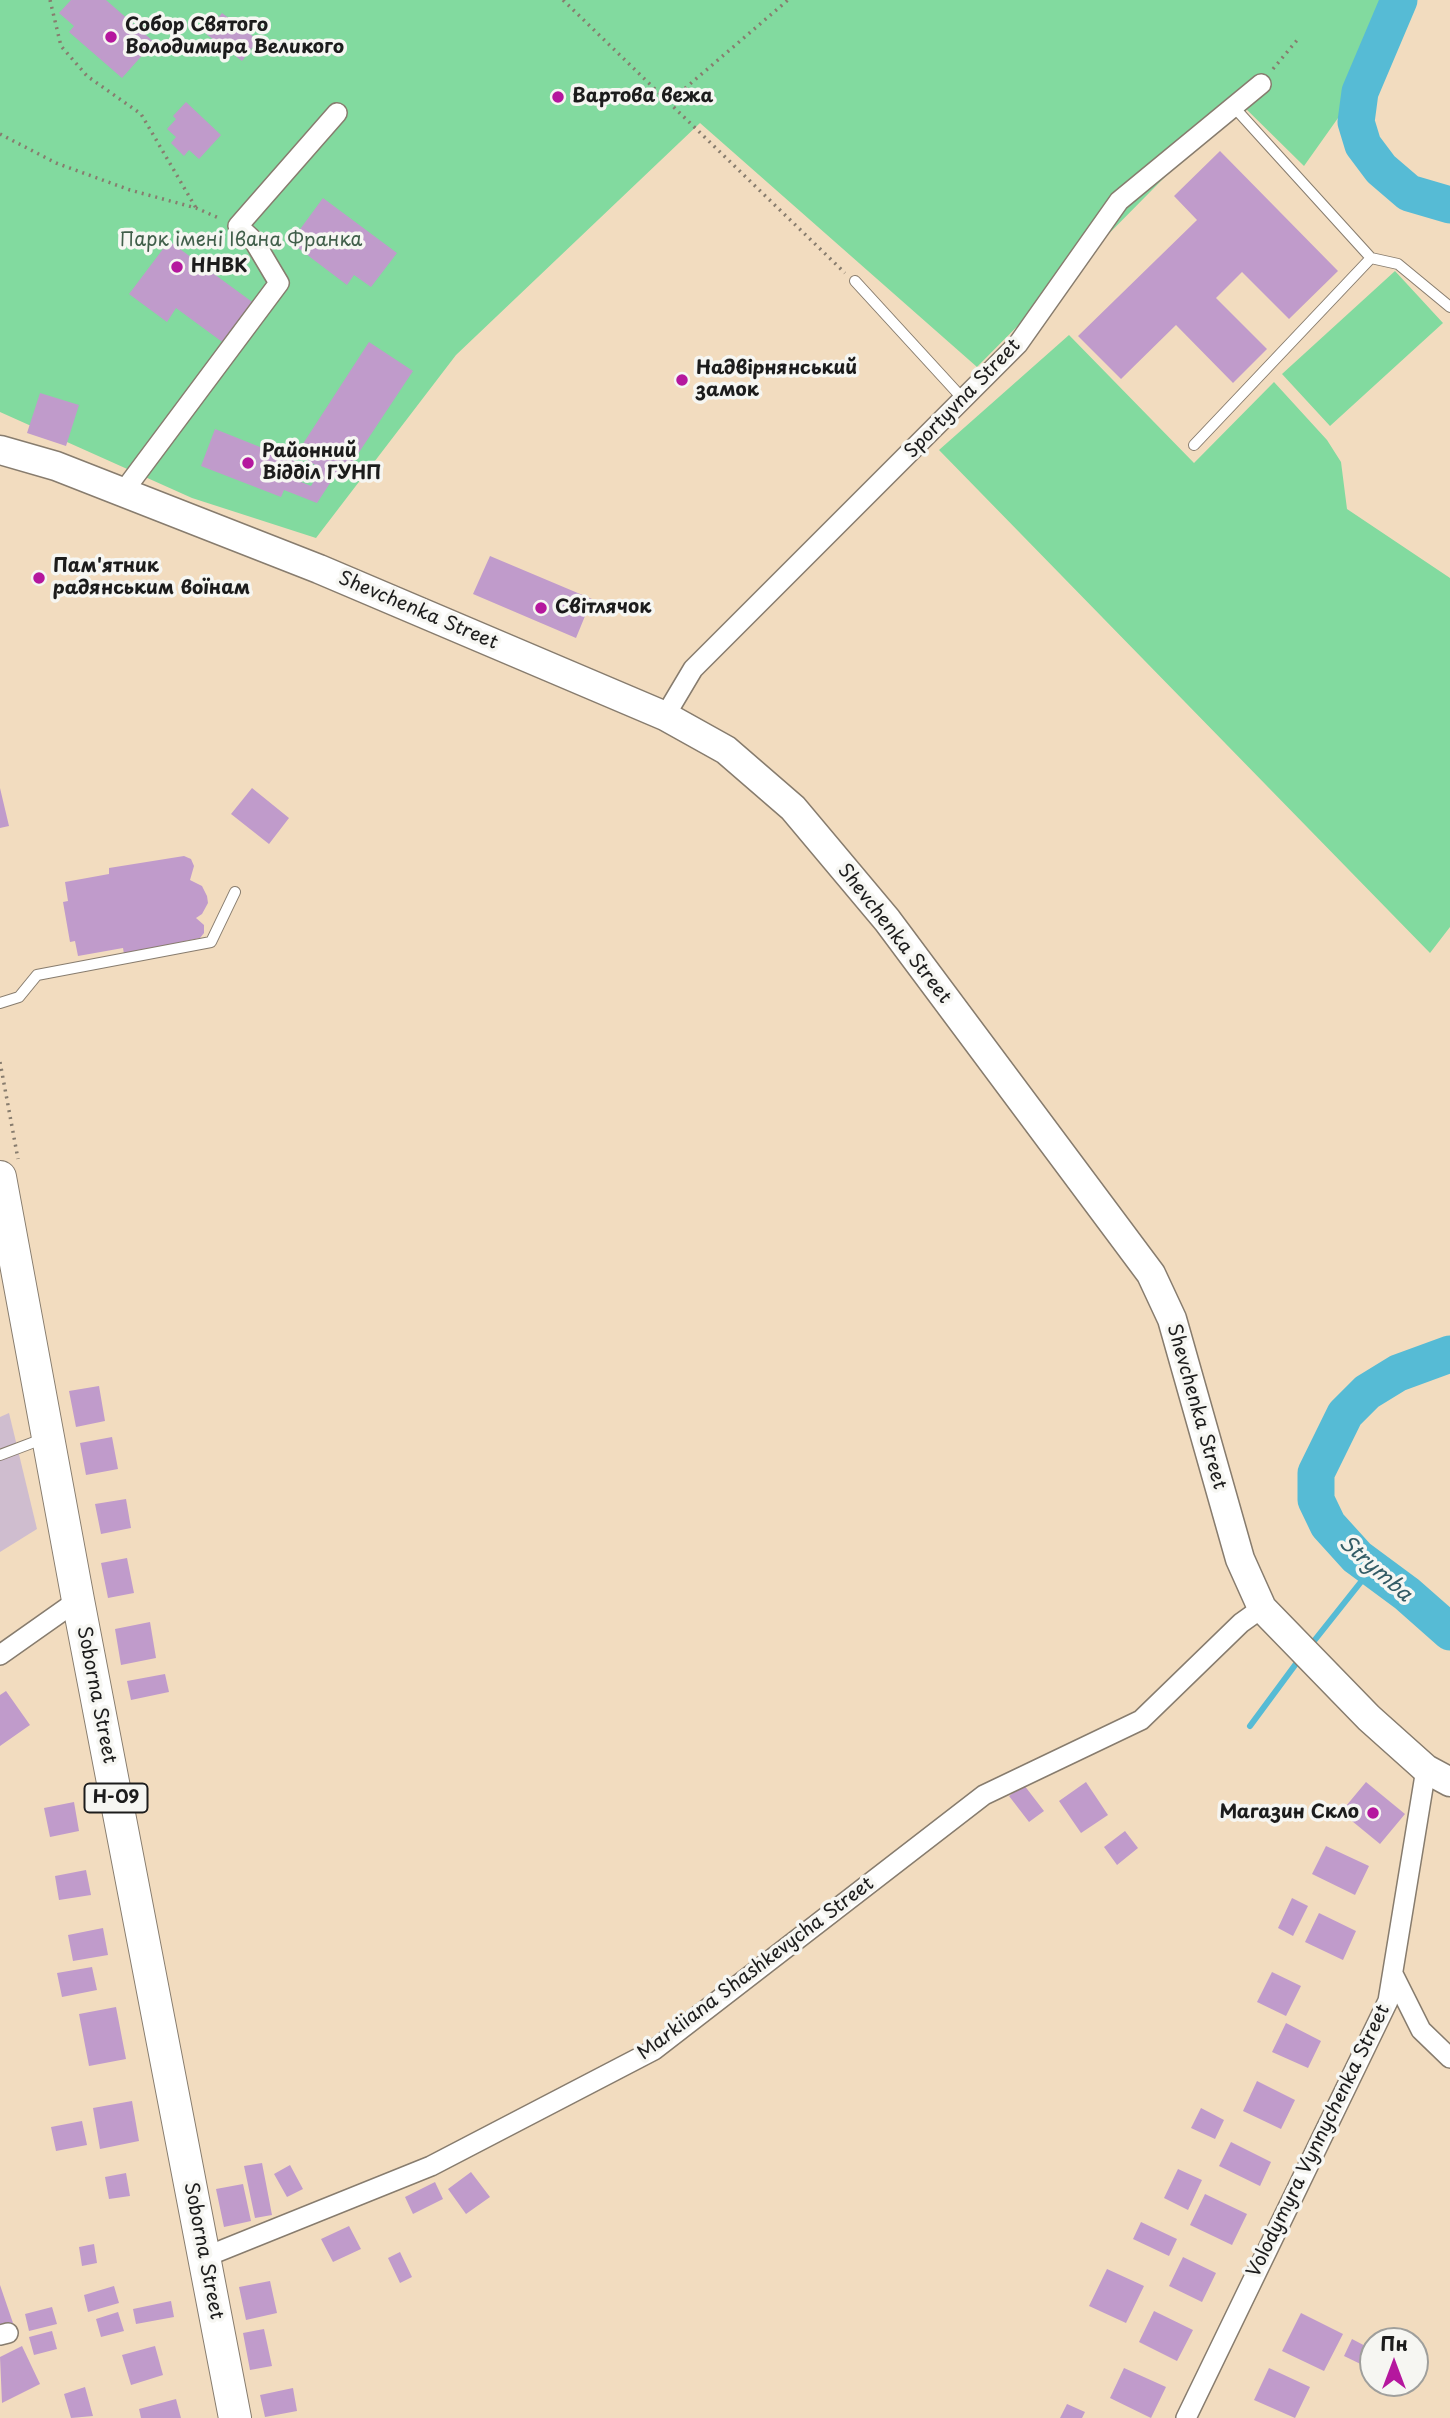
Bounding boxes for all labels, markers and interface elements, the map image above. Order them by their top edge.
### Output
place label: Собор Святого Володимира Великого [125,15,344,59]
marker: Собор Святого Володимира Великого [103,29,119,45]
place label: Вартова вежа [572,86,713,108]
marker: Вартова вежа [550,89,566,105]
park label: Парк імені Івана Франка [120,230,362,252]
place label: ННВК [191,256,247,278]
marker: ННВК [169,259,185,275]
street label: Sportyvna Street [900,335,1026,463]
place label: Надвірнянський замок [696,358,857,402]
marker: Надвірнянський замок [674,372,690,388]
place label: Районний Відділ ГУНП [262,441,382,485]
marker: Районний Відділ ГУНП [240,455,256,471]
place label: Пам'ятник радянським воїнам [53,556,250,600]
street label: Shevchenka Street [335,567,501,655]
marker: Пам'ятник радянським воїнам [31,570,47,586]
place label: Світлячок [555,597,651,619]
marker: Світлячок [533,600,549,616]
street label: Shevchenka Street [832,860,956,1008]
street label: Shevchenka Street [1162,1322,1230,1492]
water label: Strymba [1333,1531,1417,1607]
street label: Soborna Street [71,1624,121,1766]
road number: Н-09 [85,1783,148,1812]
place label: Магазин Скло [1219,1802,1359,1824]
marker: Магазин Скло [1365,1805,1381,1821]
street label: Markiiana Shashkevycha Street [633,1873,879,2065]
street label: Volodymyra Vynnychenka Street [1243,2001,1395,2281]
street label: Soborna Street [178,2180,228,2322]
north arrow [1359,2327,1429,2397]
text: Пн [1380,2329,1408,2357]

